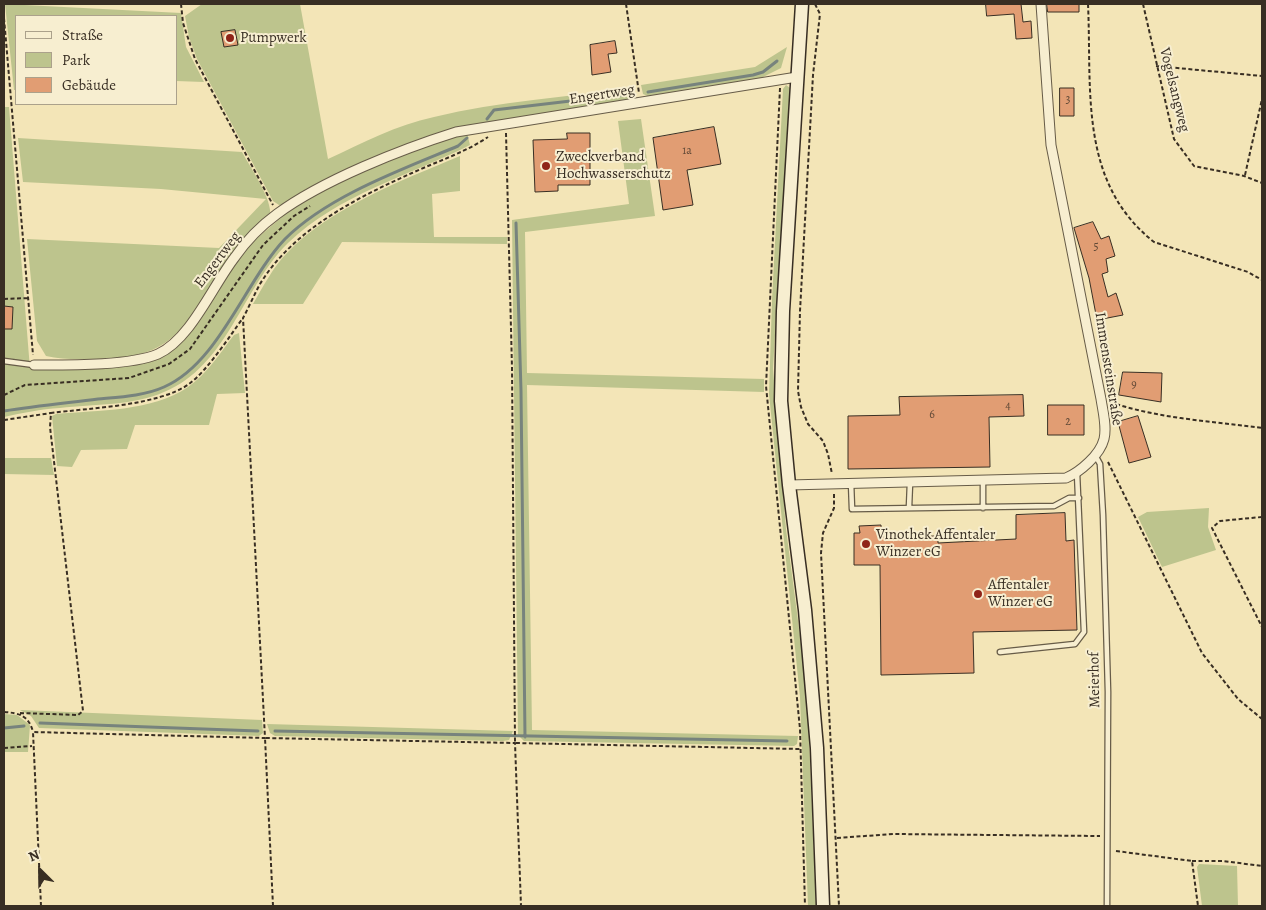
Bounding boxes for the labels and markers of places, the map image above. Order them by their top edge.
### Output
place label: Pumpwerk [240,29,307,47]
marker: Pumpwerk [224,32,236,44]
place label: Zweckverband Hochwasserschutz [556,148,671,183]
marker: Zweckverband Hochwasserschutz [540,160,552,172]
place label: Vinothek Affentaler Winzer eG [876,526,996,561]
marker: Vinothek Affentaler Winzer eG [860,538,872,550]
place label: Affentaler Winzer eG [988,576,1053,611]
marker: Affentaler Winzer eG [972,588,984,600]

